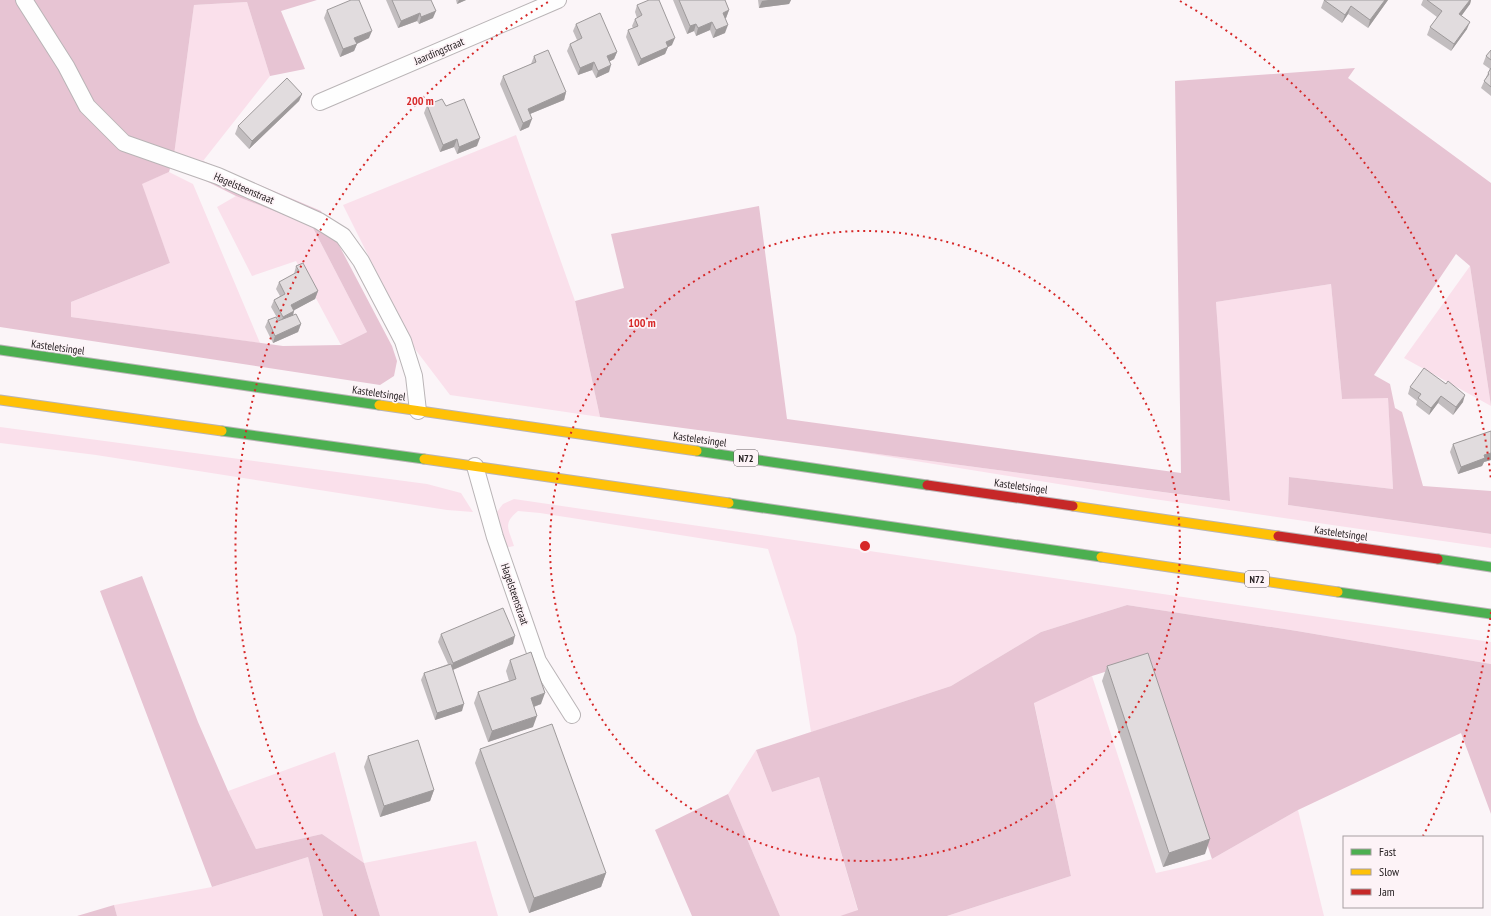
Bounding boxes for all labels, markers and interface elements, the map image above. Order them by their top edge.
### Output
street label: Jaardingstraat [411,34,466,68]
text: 200 m [406,93,434,108]
street label: Hagelsteenstraat [212,169,276,207]
text: 100 m [628,315,656,330]
street label: Kasteletsingel [30,336,86,358]
street label: Kasteletsingel [351,382,407,404]
street label: Kasteletsingel [672,428,728,450]
road number: N72 [734,450,758,466]
street label: Kasteletsingel [993,475,1049,497]
street label: Kasteletsingel [1313,522,1369,544]
centre of rings [858,539,872,553]
street label: Hagelsteenstraat [498,561,532,627]
road number: N72 [1245,571,1269,587]
legend [1343,836,1483,908]
text: Fast [1379,844,1397,859]
text: Slow [1379,864,1400,879]
text: Jam [1378,884,1395,899]

